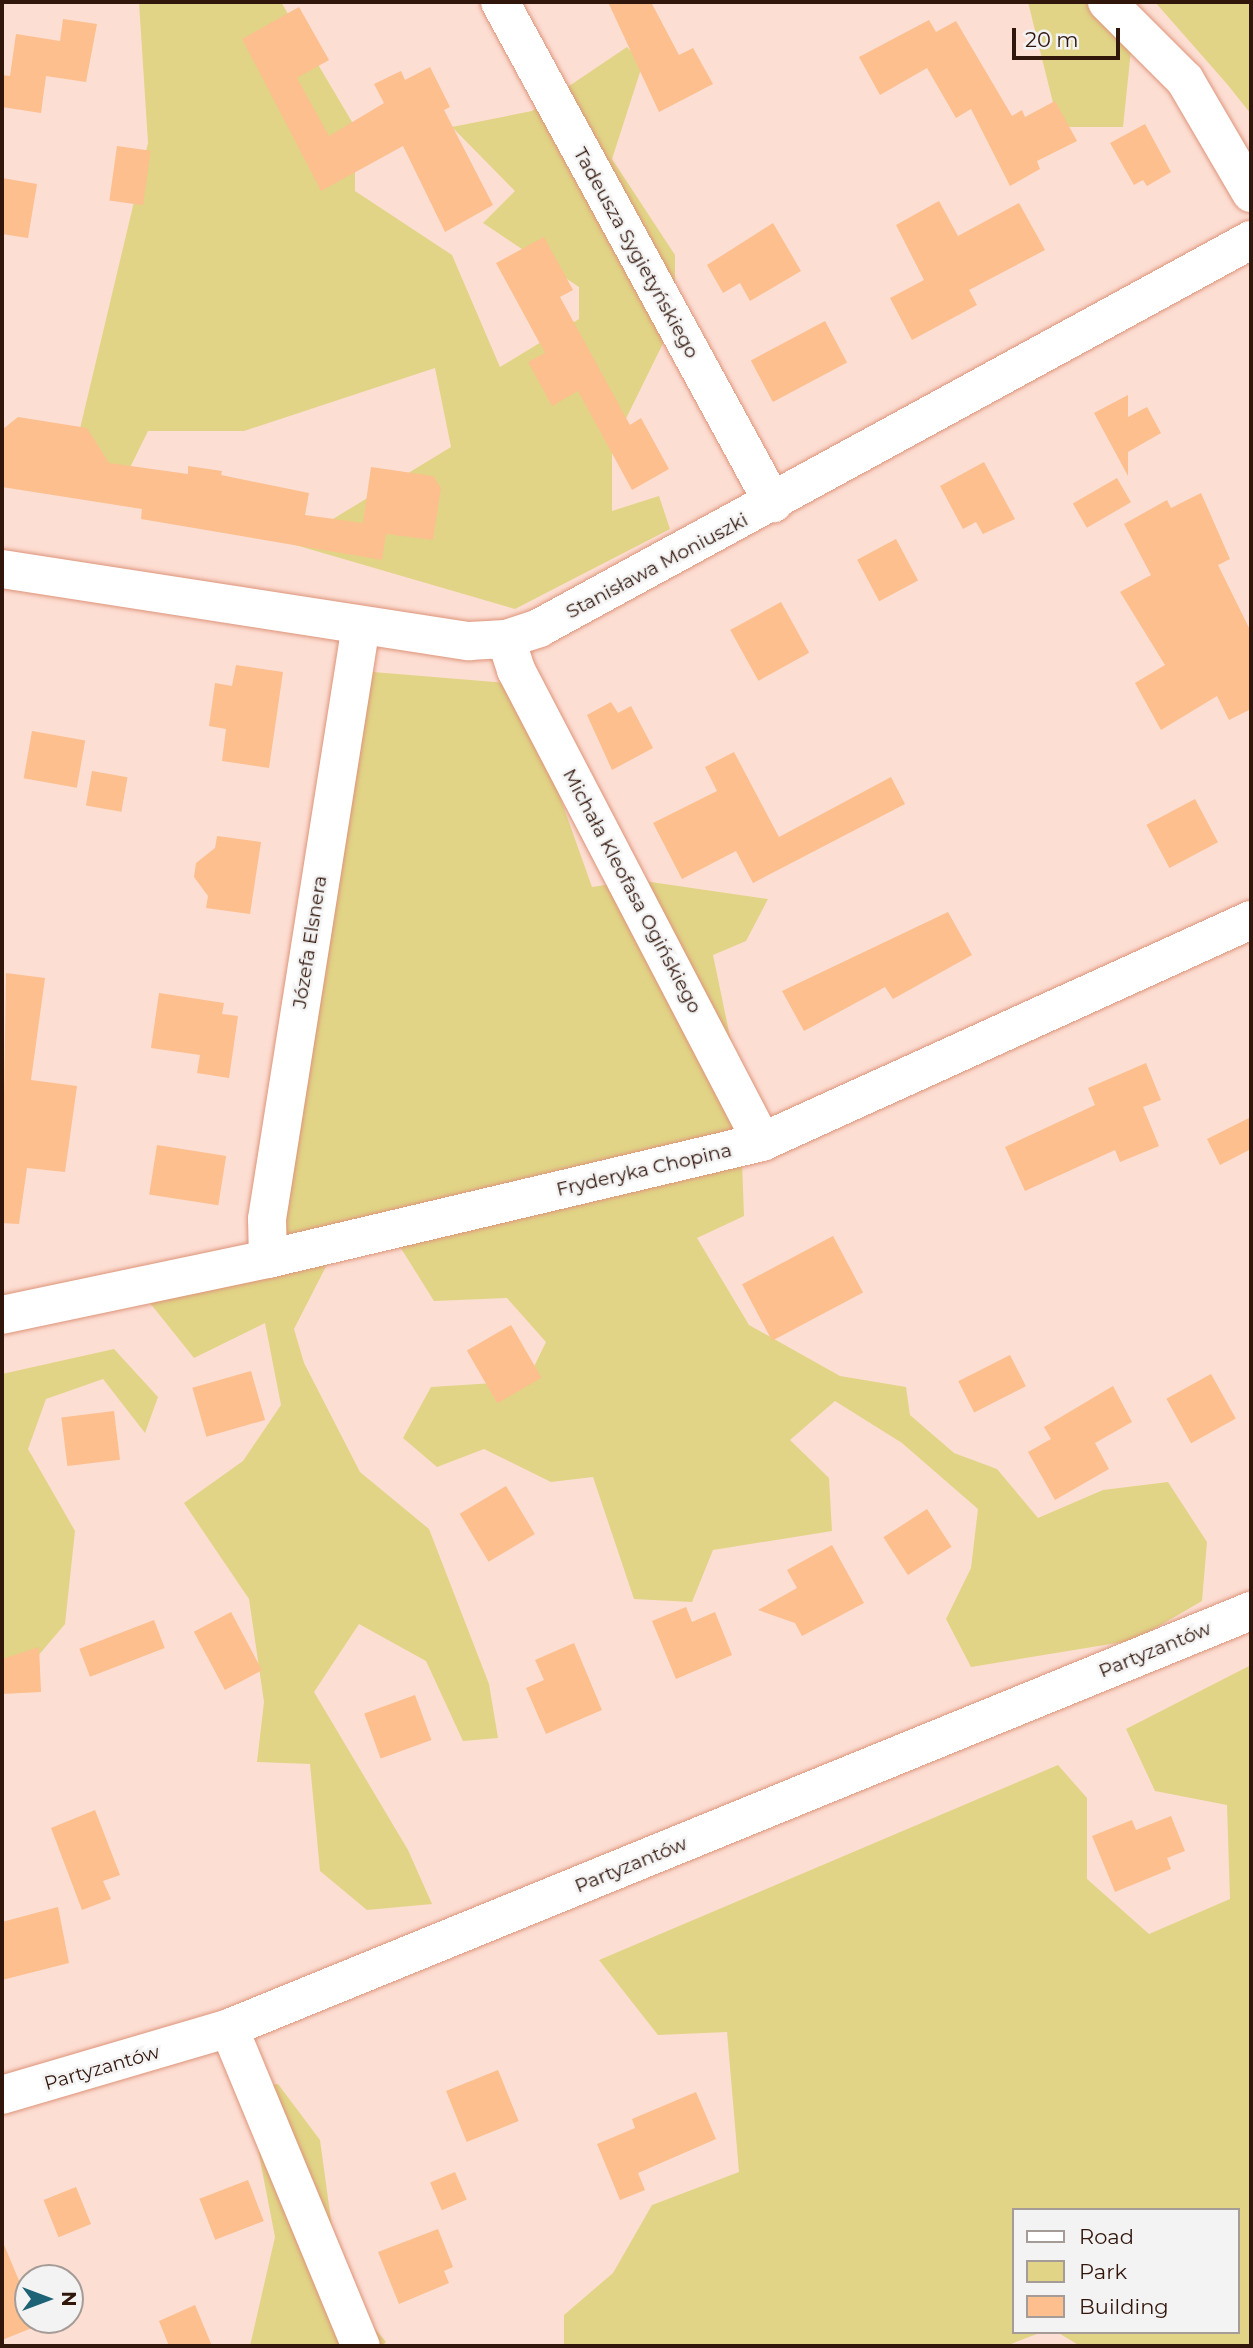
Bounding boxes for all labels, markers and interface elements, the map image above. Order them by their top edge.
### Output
scale bar [1015,14,1124,58]
text: 20 m [1025,27,1079,52]
street label: Tadeusza Sygietyńskiego [568,144,704,362]
street label: Stanisława Moniuszki [562,508,752,624]
street label: Michała Kleofasa Ogińskiego [558,765,706,1017]
street label: Józefa Elsnera [288,874,332,1010]
street label: Fryderyka Chopina [554,1139,734,1201]
street label: Partyzantów [1096,1617,1214,1683]
street label: Partyzantów [572,1832,690,1898]
street label: Partyzantów [42,2041,162,2095]
legend [1012,2208,1239,2334]
text: Road [1079,2224,1134,2249]
text: Park [1079,2259,1127,2284]
north arrow [14,2264,84,2334]
text: N [57,2291,80,2307]
text: Building [1079,2294,1169,2319]

